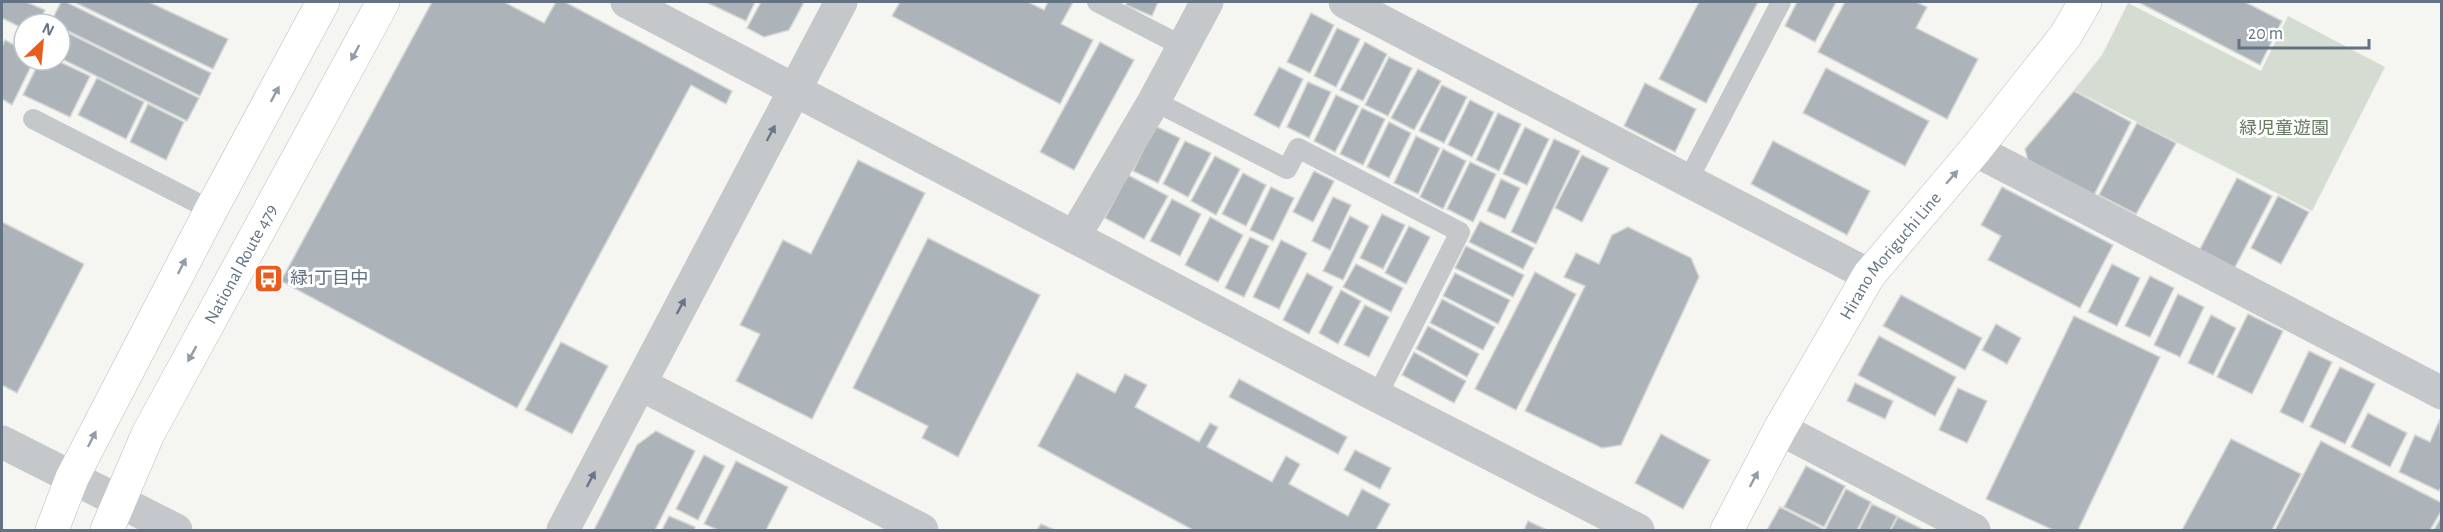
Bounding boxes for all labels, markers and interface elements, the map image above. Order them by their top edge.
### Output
north arrow [12,12,72,72]
scale bar [2239,12,2370,50]
text: N [40,20,57,39]
text: 20 m [2248,25,2283,43]
one-way arrow [350,45,360,62]
one-way arrow [269,85,279,103]
park label: 緑児童遊園 [2239,118,2329,138]
one-way arrow [766,124,776,142]
one-way arrow [1946,169,1959,185]
street label: Hirano Moriguchi Line [1837,189,1945,323]
street label: National Route 479 [202,202,281,327]
one-way arrow [177,257,187,274]
bus stop icon: 緑1丁目中 [253,262,285,294]
place label: 緑1丁目中 [290,269,368,288]
one-way arrow [676,297,686,314]
one-way arrow [187,345,197,362]
one-way arrow [88,430,97,447]
one-way arrow [586,470,595,487]
one-way arrow [1749,470,1758,487]

